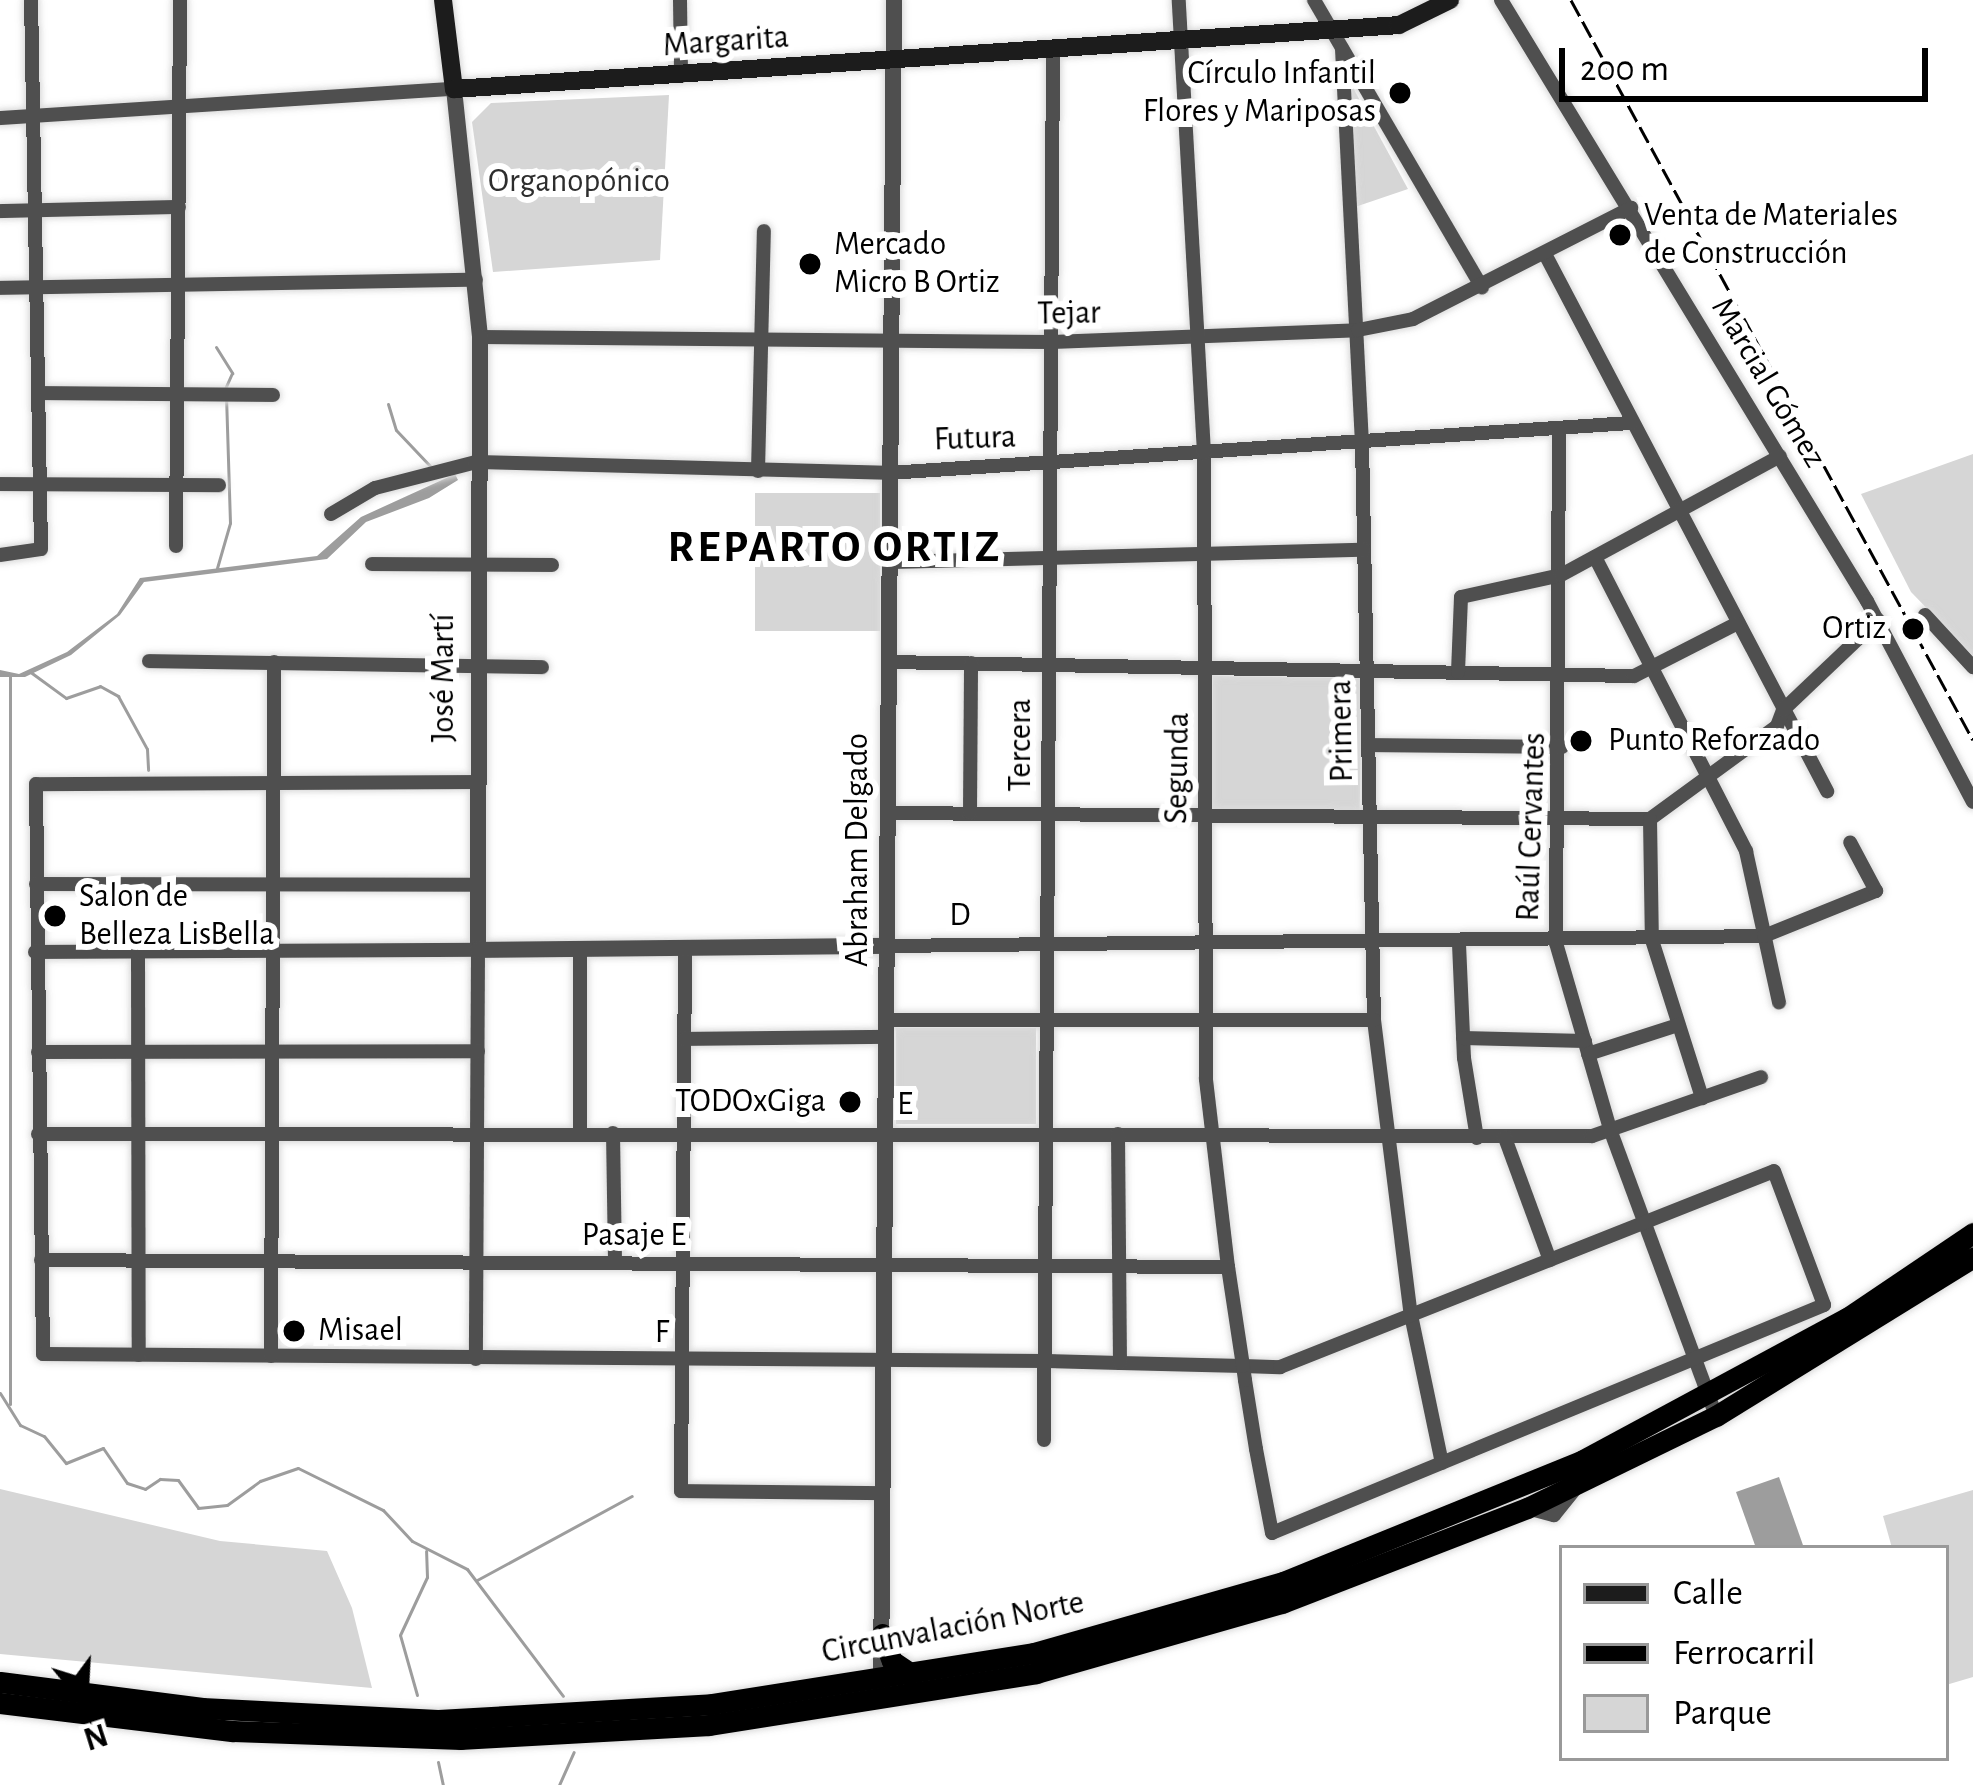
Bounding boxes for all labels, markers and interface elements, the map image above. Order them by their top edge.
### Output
street label: Margarita [662,18,790,66]
scale bar [1565,24,1934,98]
text: 200 m [1580,51,1669,87]
place label: Círculo Infantil Flores y Mariposas [1143,54,1376,132]
marker: Círculo Infantil Flores y Mariposas [1387,80,1413,106]
park label: Organopónico [488,162,670,202]
place label: Venta de Materiales de Construcción [1644,196,1898,274]
marker: Venta de Materiales de Construcción [1607,222,1633,248]
place label: Mercado Micro B Ortiz [834,225,1000,303]
marker: Mercado Micro B Ortiz [797,251,823,277]
street label: Marcial Gómez [1702,291,1834,475]
street label: Tejar [1037,294,1101,334]
street label: Futura [933,418,1017,460]
district label: REPARTO ORTIZ [668,521,1002,575]
place label: Ortiz [1822,609,1886,649]
marker: Ortiz [1897,613,1929,645]
street label: José Martí [424,614,464,742]
street label: Primera [1321,679,1363,783]
street label: Tercera [1001,698,1041,792]
street label: Segunda [1157,712,1199,824]
place label: Punto Reforzado [1608,721,1820,761]
marker: Punto Reforzado [1565,725,1597,757]
street label: Raúl Cervantes [1509,732,1555,922]
street label: Abraham Delgado [838,733,878,967]
place label: Salon de Belleza LisBella [79,877,274,955]
street label: D [949,896,971,936]
marker: Salon de Belleza LisBella [42,903,68,929]
place label: TODOxGiga [675,1082,826,1122]
street label: E [897,1085,913,1125]
marker: TODOxGiga [837,1089,863,1115]
street label: Pasaje E [582,1216,686,1256]
place label: Misael [318,1311,403,1351]
street label: F [655,1313,669,1353]
marker: Misael [281,1318,307,1344]
legend [1559,1545,1949,1761]
text: Calle [1673,1575,1743,1611]
street label: Circunvalación Norte [819,1583,1087,1673]
text: Ferrocarril [1673,1635,1815,1671]
north arrow [24,1641,144,1761]
text: Parque [1673,1695,1772,1731]
text: N [79,1716,111,1755]

